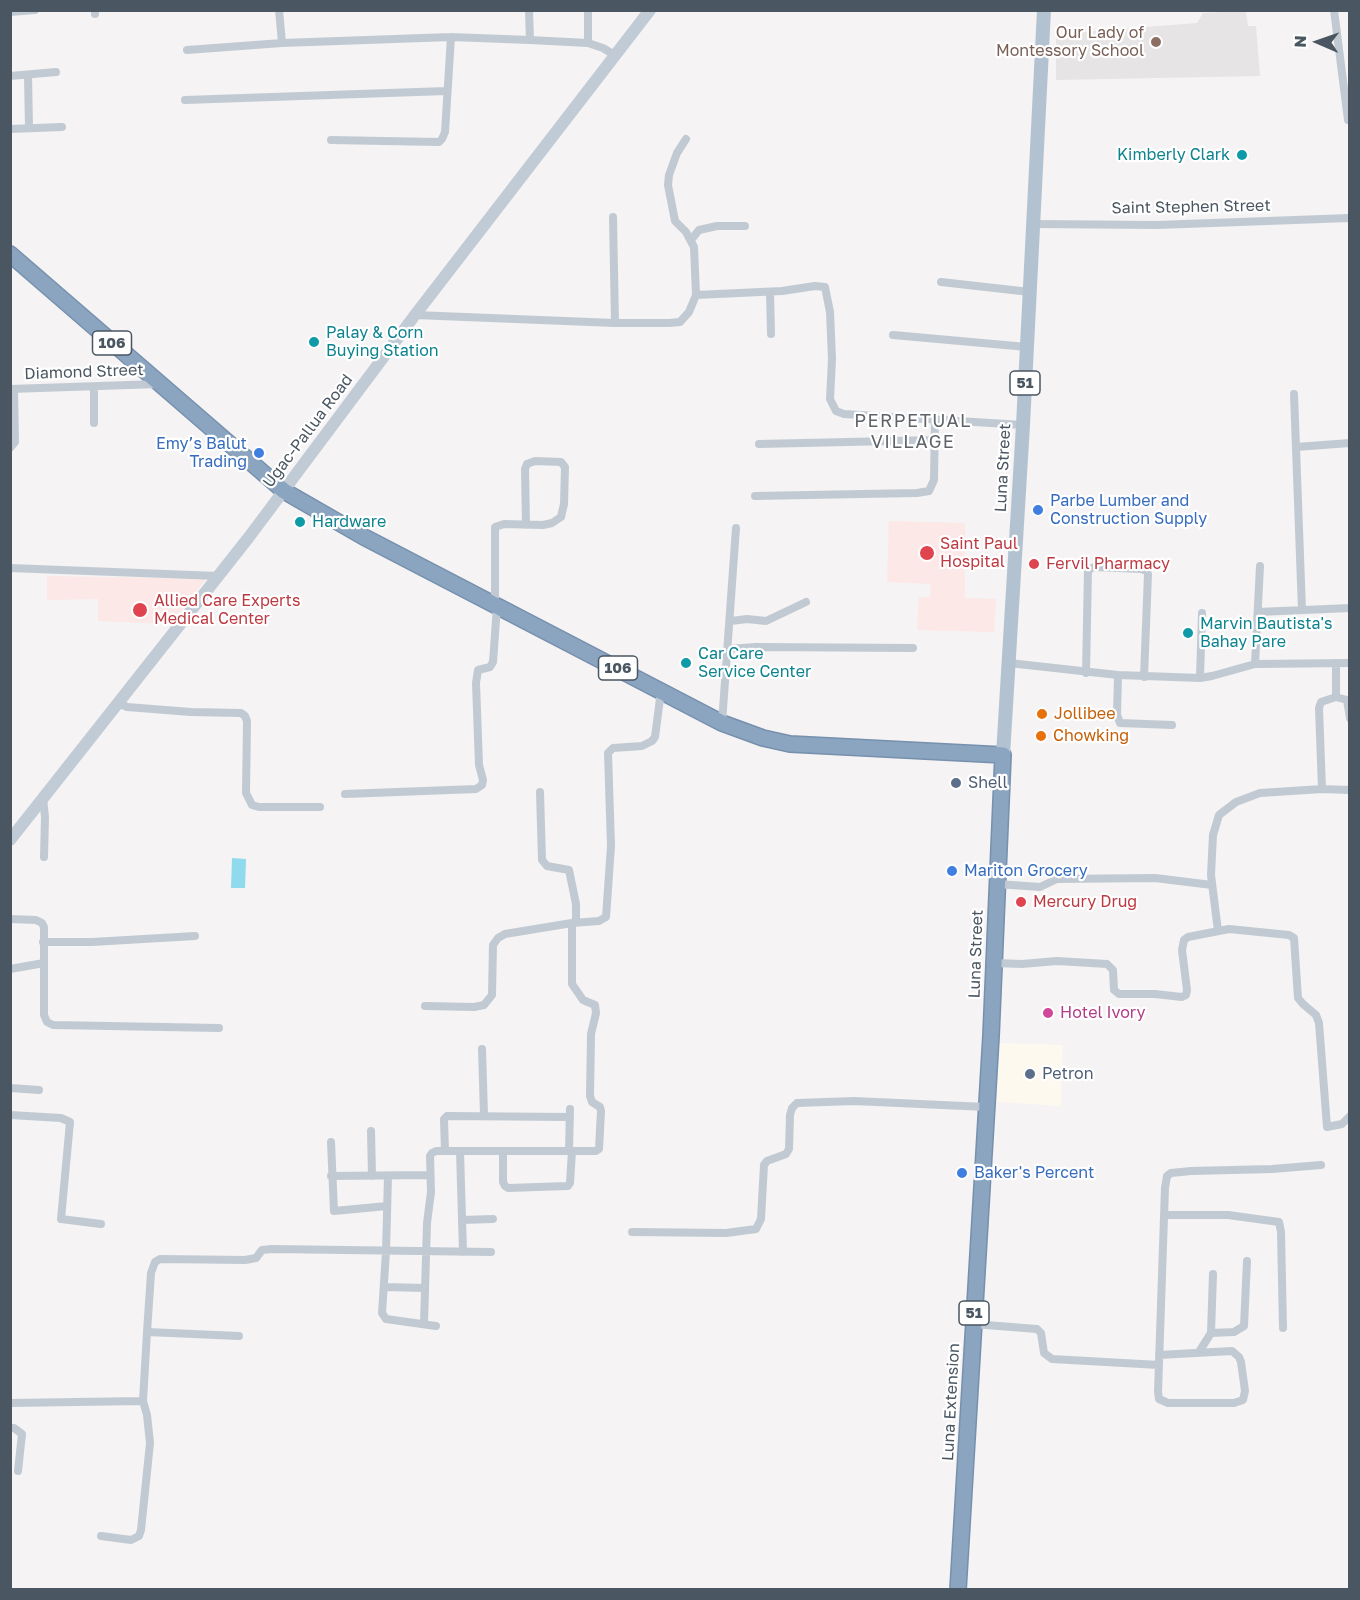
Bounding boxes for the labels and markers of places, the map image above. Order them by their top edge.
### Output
place label: Our Lady of Montessory School [996,23,1144,61]
marker: Our Lady of Montessory School [1149,35,1163,49]
place label: Kimberly Clark [1117,145,1230,165]
marker: Kimberly Clark [1235,148,1249,162]
place label: Palay & Corn Buying Station [326,323,439,361]
marker: Palay & Corn Buying Station [307,335,321,349]
place label: Emy’s Balut Trading [156,434,247,472]
marker: Emy’s Balut Trading [252,446,266,460]
place label: Parbe Lumber and Construction Supply [1050,491,1207,529]
marker: Parbe Lumber and Construction Supply [1031,503,1045,517]
place label: Hardware [312,512,386,532]
marker: Hardware [293,515,307,529]
place label: Saint Paul Hospital [940,534,1018,572]
marker: Saint Paul Hospital [918,544,936,562]
place label: Fervil Pharmacy [1046,554,1170,574]
marker: Fervil Pharmacy [1027,557,1041,571]
place label: Allied Care Experts Medical Center [154,591,300,629]
marker: Allied Care Experts Medical Center [131,601,149,619]
place label: Marvin Bautista's Bahay Pare [1200,614,1332,652]
marker: Marvin Bautista's Bahay Pare [1181,626,1195,640]
place label: Car Care Service Center [698,644,811,682]
marker: Car Care Service Center [679,656,693,670]
place label: Jollibee [1054,704,1115,724]
marker: Jollibee [1035,707,1049,721]
place label: Chowking [1053,726,1129,746]
marker: Chowking [1034,729,1048,743]
place label: Shell [968,773,1008,793]
marker: Shell [949,776,963,790]
place label: Mariton Grocery [964,861,1088,881]
marker: Mariton Grocery [945,864,959,878]
place label: Mercury Drug [1033,892,1137,912]
marker: Mercury Drug [1014,895,1028,909]
place label: Hotel Ivory [1060,1003,1146,1023]
marker: Hotel Ivory [1041,1006,1055,1020]
place label: Petron [1042,1064,1094,1084]
marker: Petron [1023,1067,1037,1081]
place label: Baker's Percent [974,1163,1094,1183]
marker: Baker's Percent [955,1166,969,1180]

